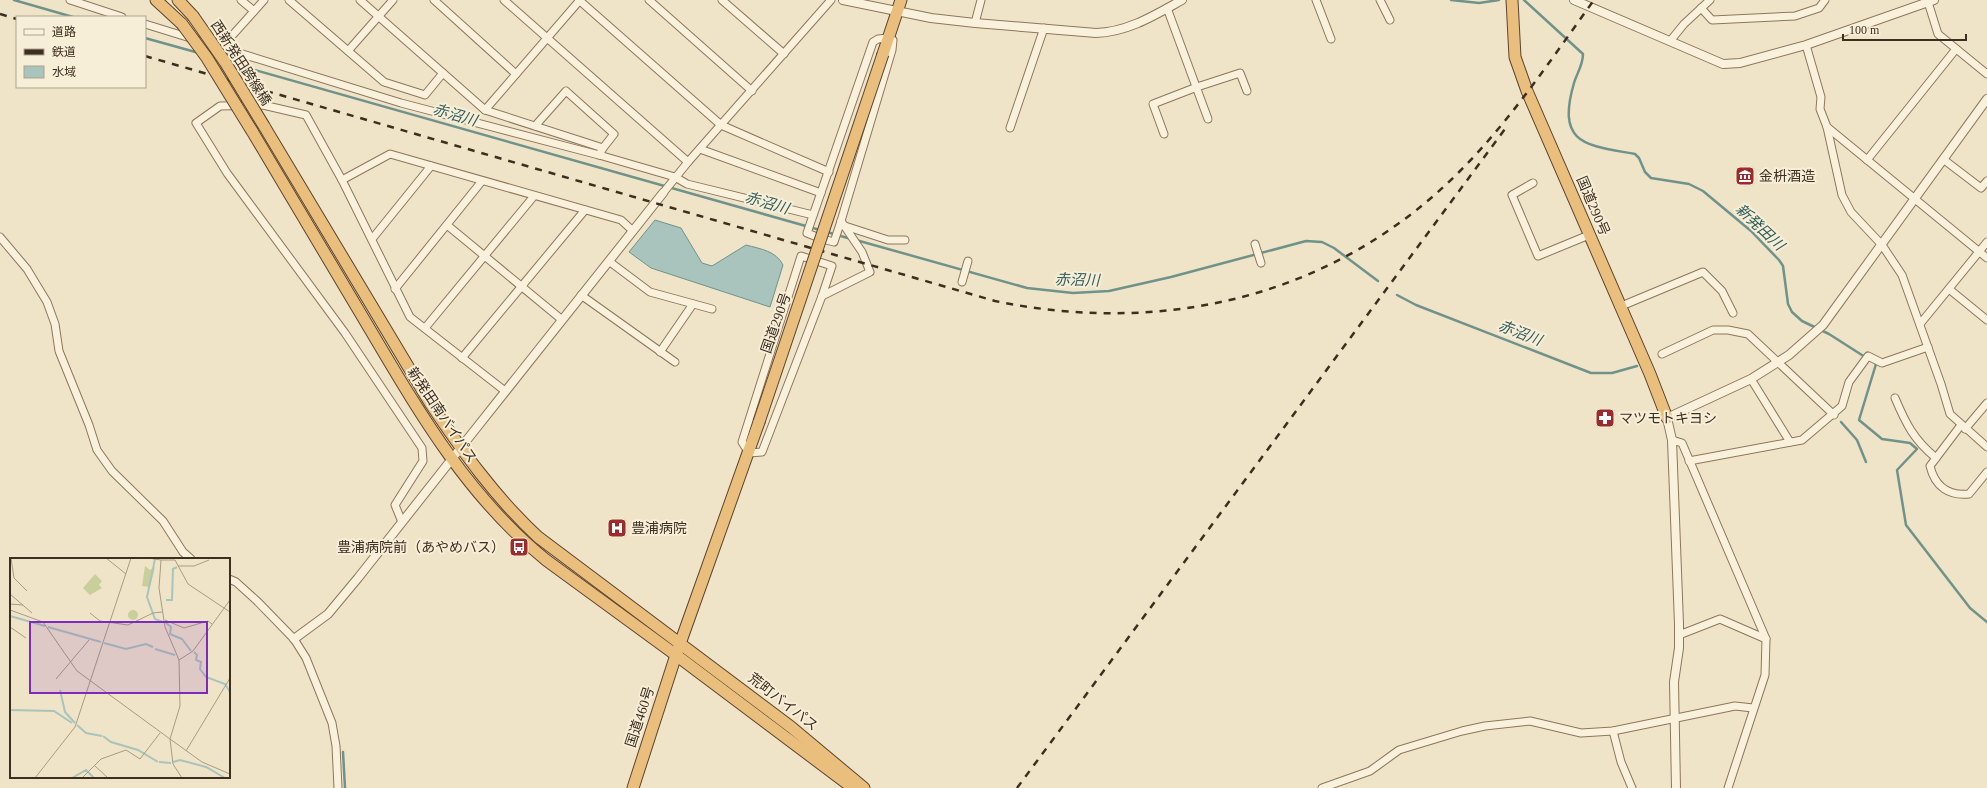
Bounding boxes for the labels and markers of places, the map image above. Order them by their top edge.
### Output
museum icon: 金枡酒造 [1734,165,1756,187]
place label: 金枡酒造 [1759,169,1815,184]
pharmacy icon: マツモトキヨシ [1594,407,1616,429]
place label: マツモトキヨシ [1619,411,1717,426]
hospital icon: 豊浦病院 [606,517,628,539]
place label: 豊浦病院 [631,521,687,536]
bus stop icon: 豊浦病院前（あやめバス） [508,536,530,558]
place label: 豊浦病院前（あやめバス） [337,539,505,555]

